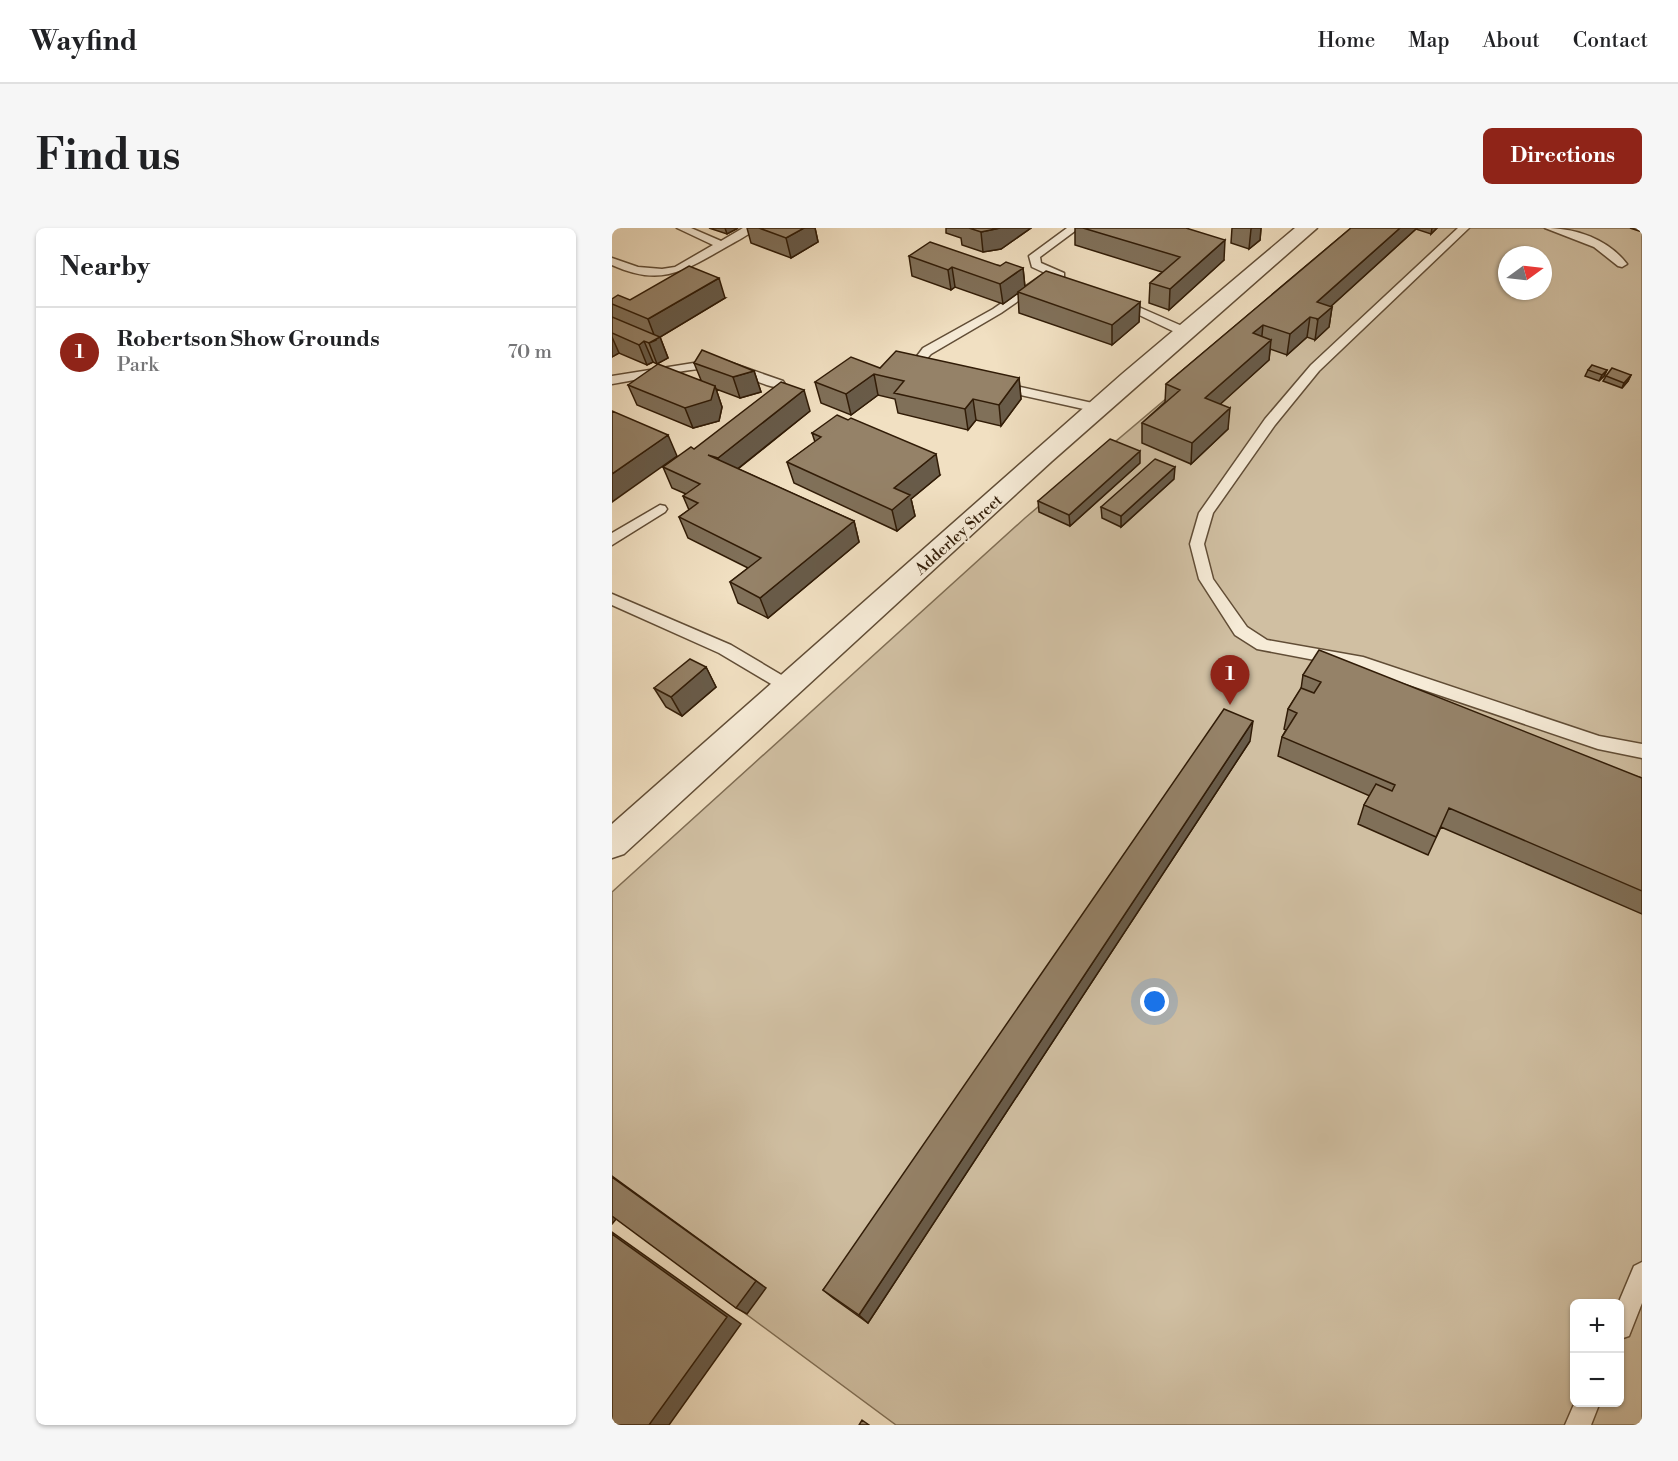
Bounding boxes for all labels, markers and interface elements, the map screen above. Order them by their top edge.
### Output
text: Wayfind [30,24,138,59]
text: Home [1318,28,1375,54]
text: Map [1408,28,1450,54]
text: About [1483,28,1540,54]
text: Contact [1573,28,1648,54]
button: Directions [1483,128,1642,184]
text: Find us [36,130,180,183]
north arrow [1498,246,1552,300]
text: Nearby [60,251,150,283]
text: Robertson Show Grounds [117,326,380,353]
text: 1 [75,340,84,365]
text: 70 m [508,340,552,365]
text: Park [117,353,159,378]
street label: Adderley Street [910,490,1007,580]
pin: 1 [1210,656,1250,705]
your location [1140,987,1169,1016]
map controls [1570,1299,1624,1407]
button: + [1570,1299,1624,1353]
button: − [1570,1353,1624,1407]

